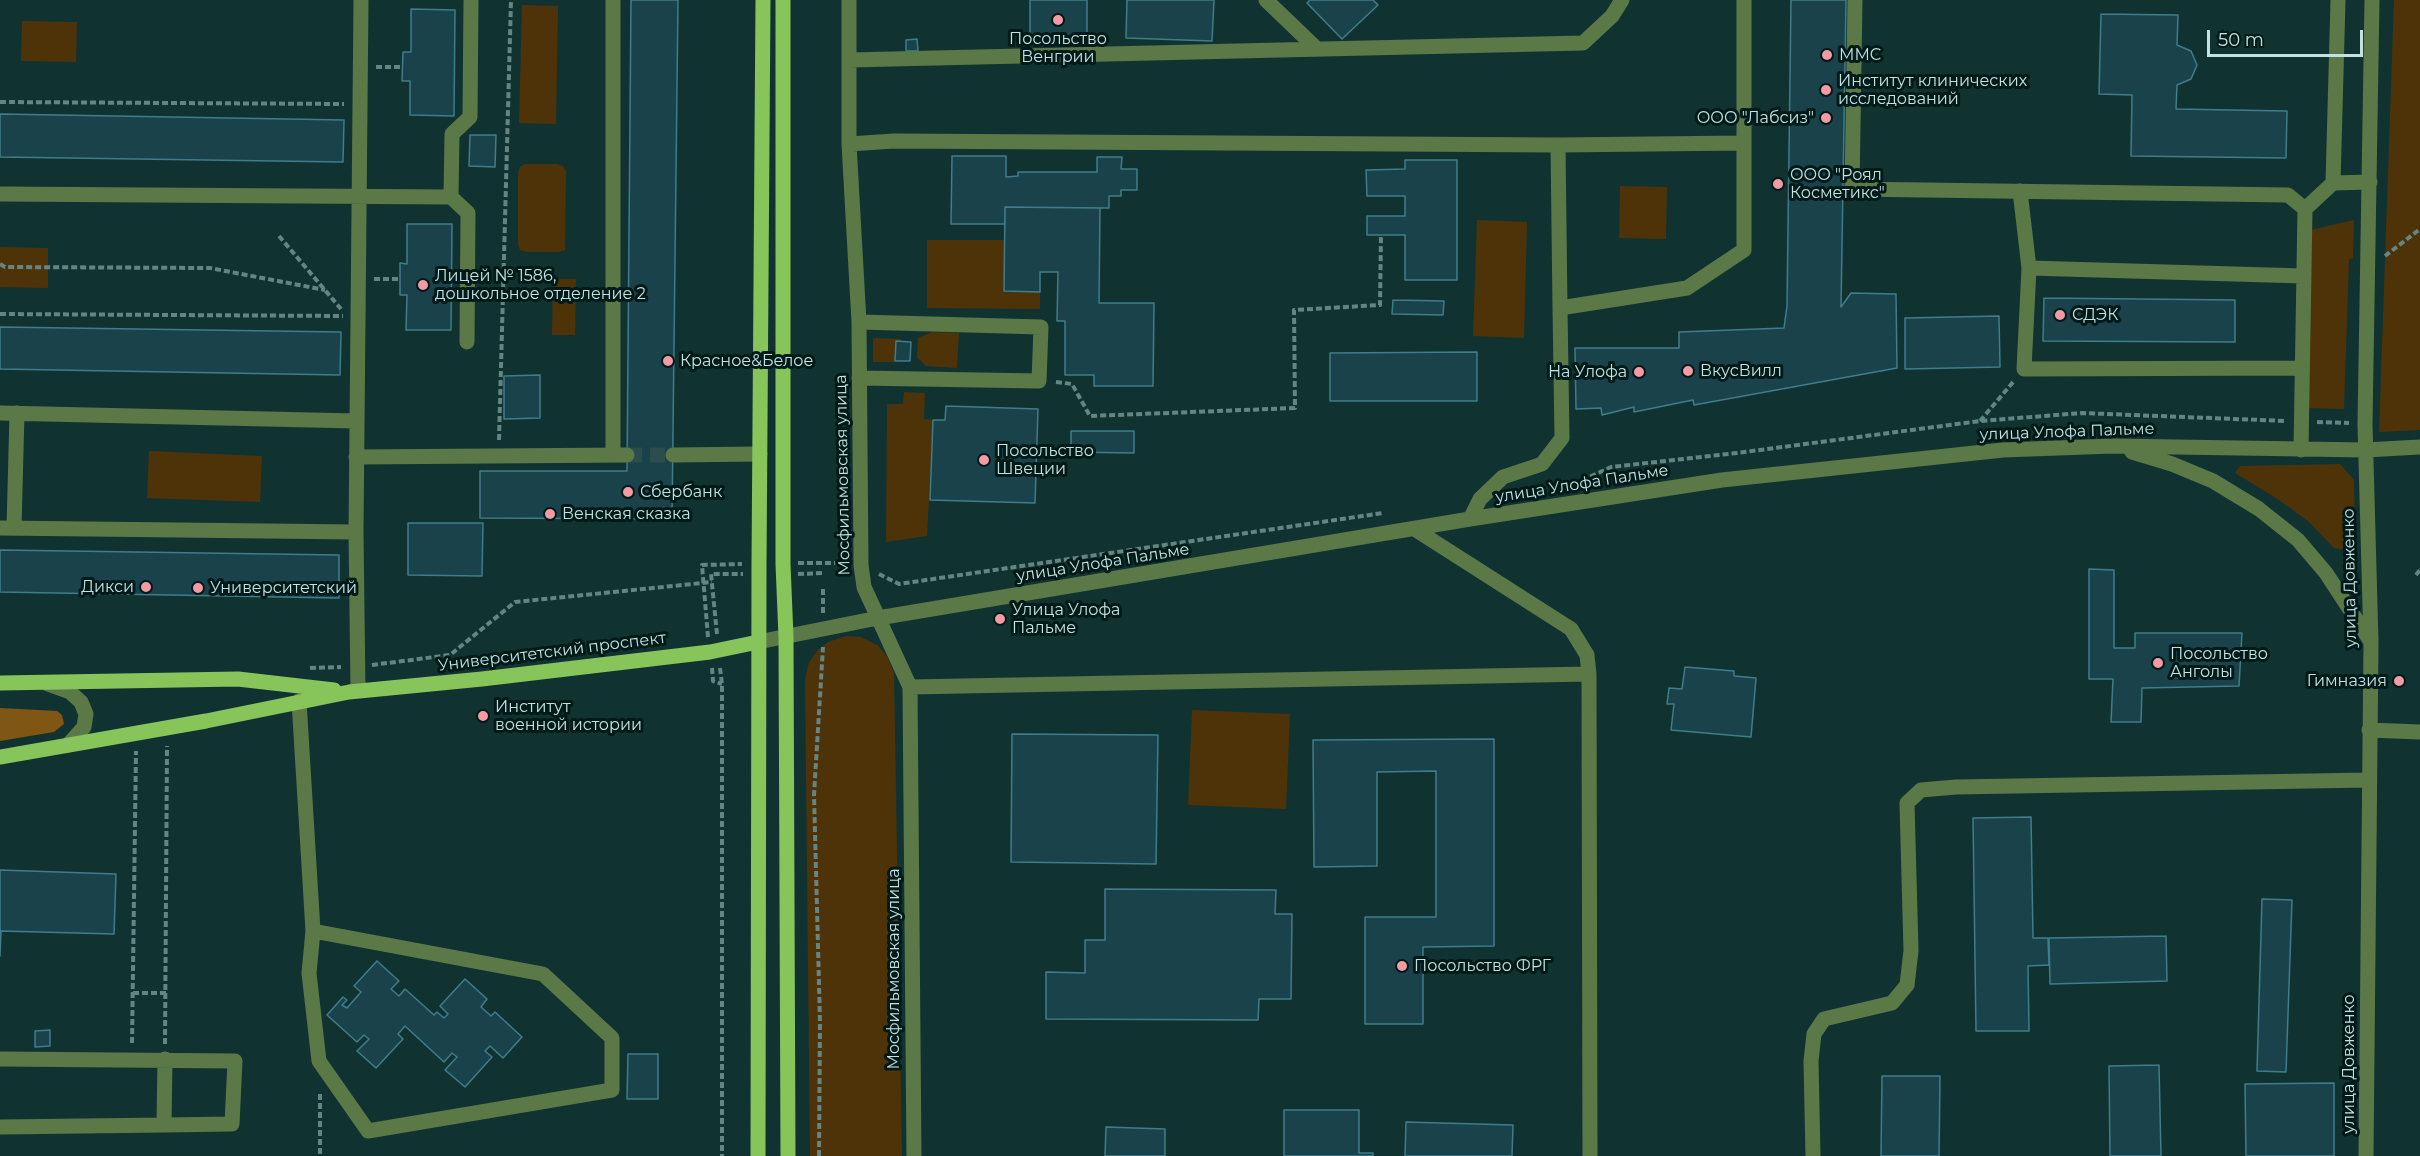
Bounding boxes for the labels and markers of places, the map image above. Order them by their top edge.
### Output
marker: Посольство Венгрии [1051,13,1065,27]
place label: Посольство Венгрии [1009,29,1107,67]
place label: ММС [1839,45,1881,65]
marker: ММС [1820,48,1834,62]
place label: Институт клинических исследований [1838,71,2027,109]
marker: Институт клинических исследований [1819,83,1833,97]
place label: ООО "Лабсиз" [1697,108,1814,128]
marker: ООО "Лабсиз" [1819,111,1833,125]
place label: ООО "Роял Косметикс" [1790,165,1885,203]
marker: ООО "Роял Косметикс" [1771,177,1785,191]
place label: Лицей № 1586, дошкольное отделение 2 [435,266,646,304]
marker: Лицей № 1586, дошкольное отделение 2 [416,278,430,292]
place label: СДЭК [2072,305,2118,325]
marker: СДЭК [2053,308,2067,322]
place label: Красное&Белое [680,351,813,371]
marker: Красное&Белое [661,354,675,368]
place label: ВкусВилл [1700,361,1782,381]
place label: На Улофа [1548,362,1627,382]
marker: ВкусВилл [1681,364,1695,378]
marker: На Улофа [1632,365,1646,379]
place label: Посольство Швеции [996,441,1094,479]
marker: Посольство Швеции [977,453,991,467]
place label: Сбербанк [640,482,722,502]
marker: Сбербанк [621,485,635,499]
place label: Венская сказка [562,504,691,524]
marker: Венская сказка [543,507,557,521]
place label: Дикси [81,577,134,597]
place label: Университетский [210,578,357,598]
marker: Дикси [139,580,153,594]
marker: Университетский [191,581,205,595]
place label: Улица Улофа Пальме [1012,600,1120,638]
marker: Улица Улофа Пальме [993,612,1007,626]
place label: Посольство Анголы [2170,644,2268,682]
marker: Посольство Анголы [2151,656,2165,670]
place label: Гимназия [2307,671,2387,691]
marker: Гимназия [2392,674,2406,688]
place label: Институт военной истории [495,697,642,735]
marker: Институт военной истории [476,709,490,723]
place label: Посольство ФРГ [1414,956,1551,976]
marker: Посольство ФРГ [1395,959,1409,973]

